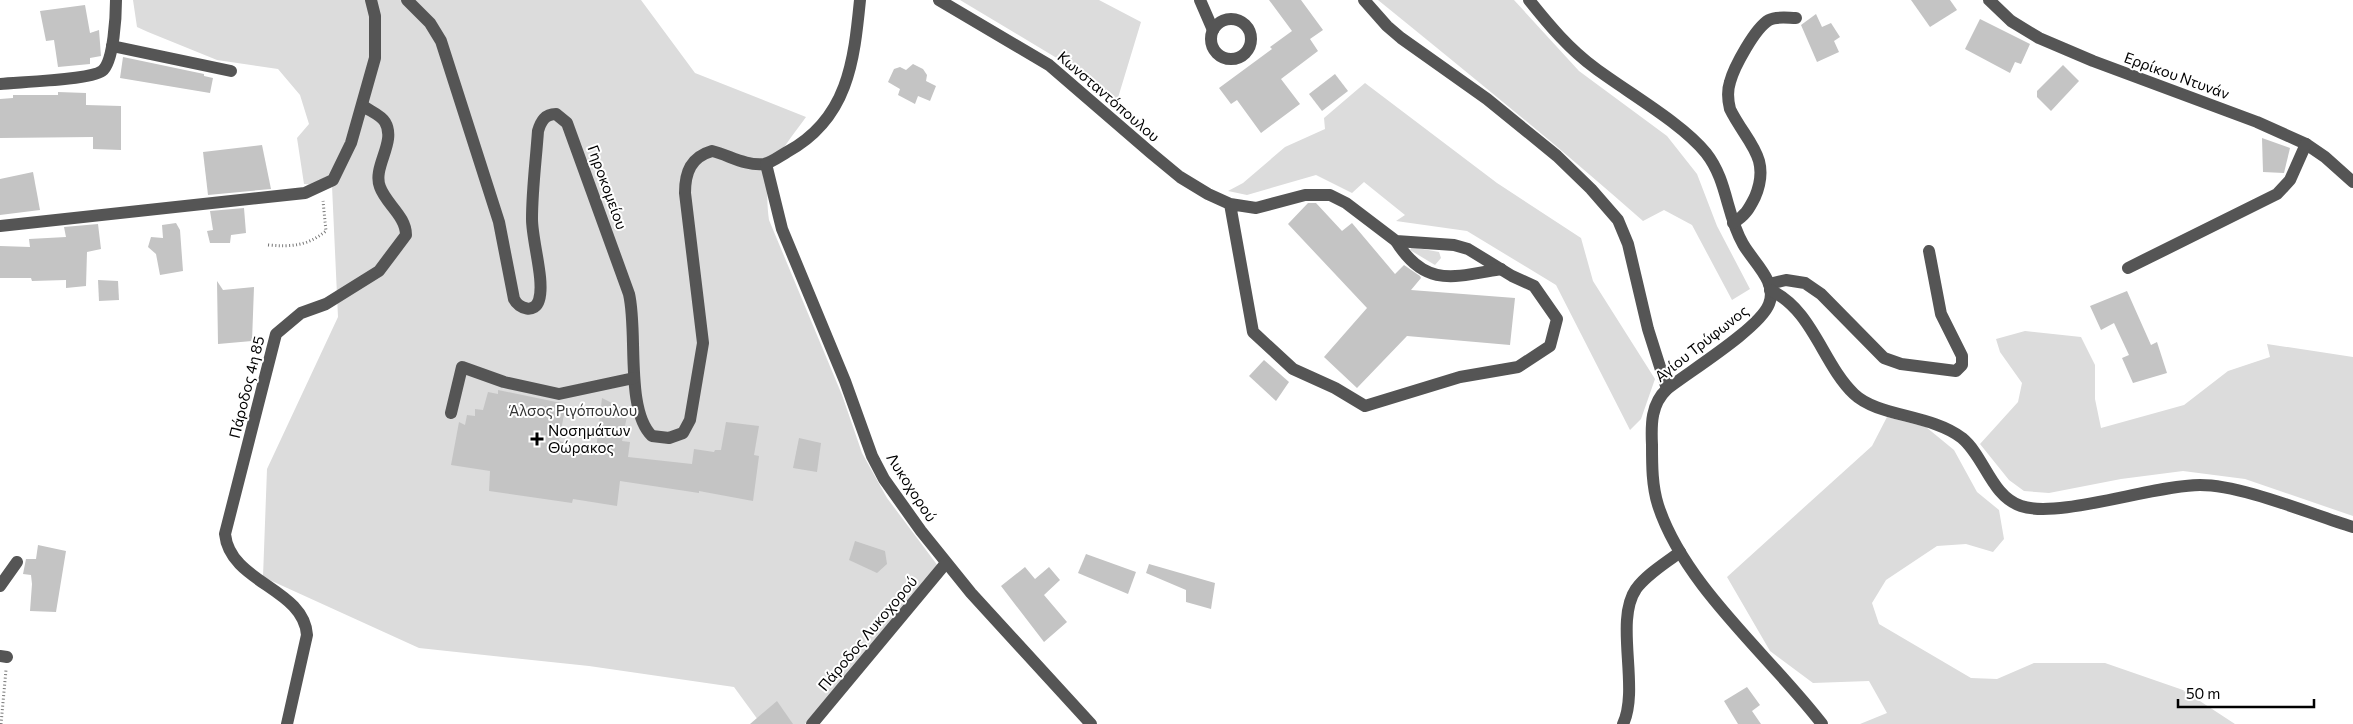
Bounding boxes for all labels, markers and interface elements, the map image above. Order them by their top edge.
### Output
street label: Κωνσταντόπουλου [1054,47,1164,145]
street label: Ερρίκου Ντυνάν [2122,48,2232,102]
street label: Γηροκομείου [584,142,632,232]
street label: Αγίου Τρύφωνος [1651,301,1751,385]
street label: Πάροδος 4η 85 [225,334,267,440]
park label: Άλσος Ριγόπουλου [508,401,637,419]
place label: Νοσημάτων Θώρακος [548,421,631,456]
marker: Νοσημάτων Θώρακος [530,432,544,446]
street label: Λυκοχορού [883,449,941,525]
street label: Πάροδος Λυκοχορού [814,572,920,694]
scale bar [2178,676,2314,708]
text: 50 m [2186,684,2220,702]

